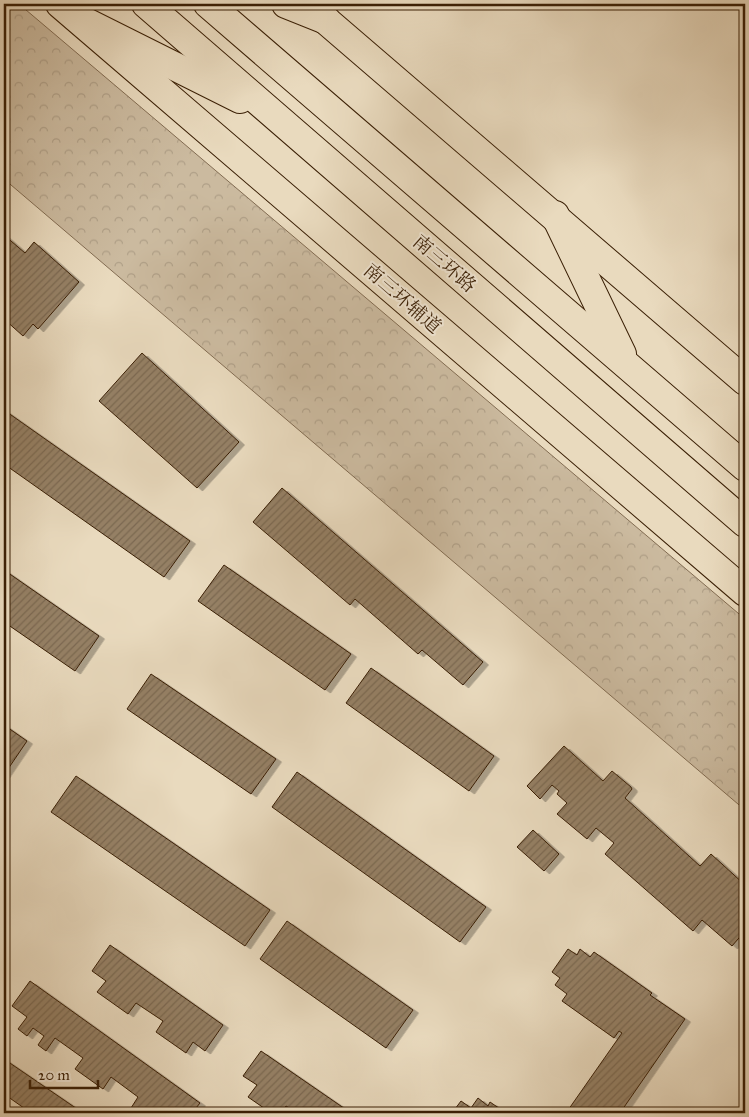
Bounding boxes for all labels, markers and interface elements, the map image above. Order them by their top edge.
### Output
street label: 南三环路 [408,230,481,297]
street label: 南三环辅道 [359,259,446,338]
scale bar [30,1057,98,1089]
text: 20 m [38,1066,70,1084]

